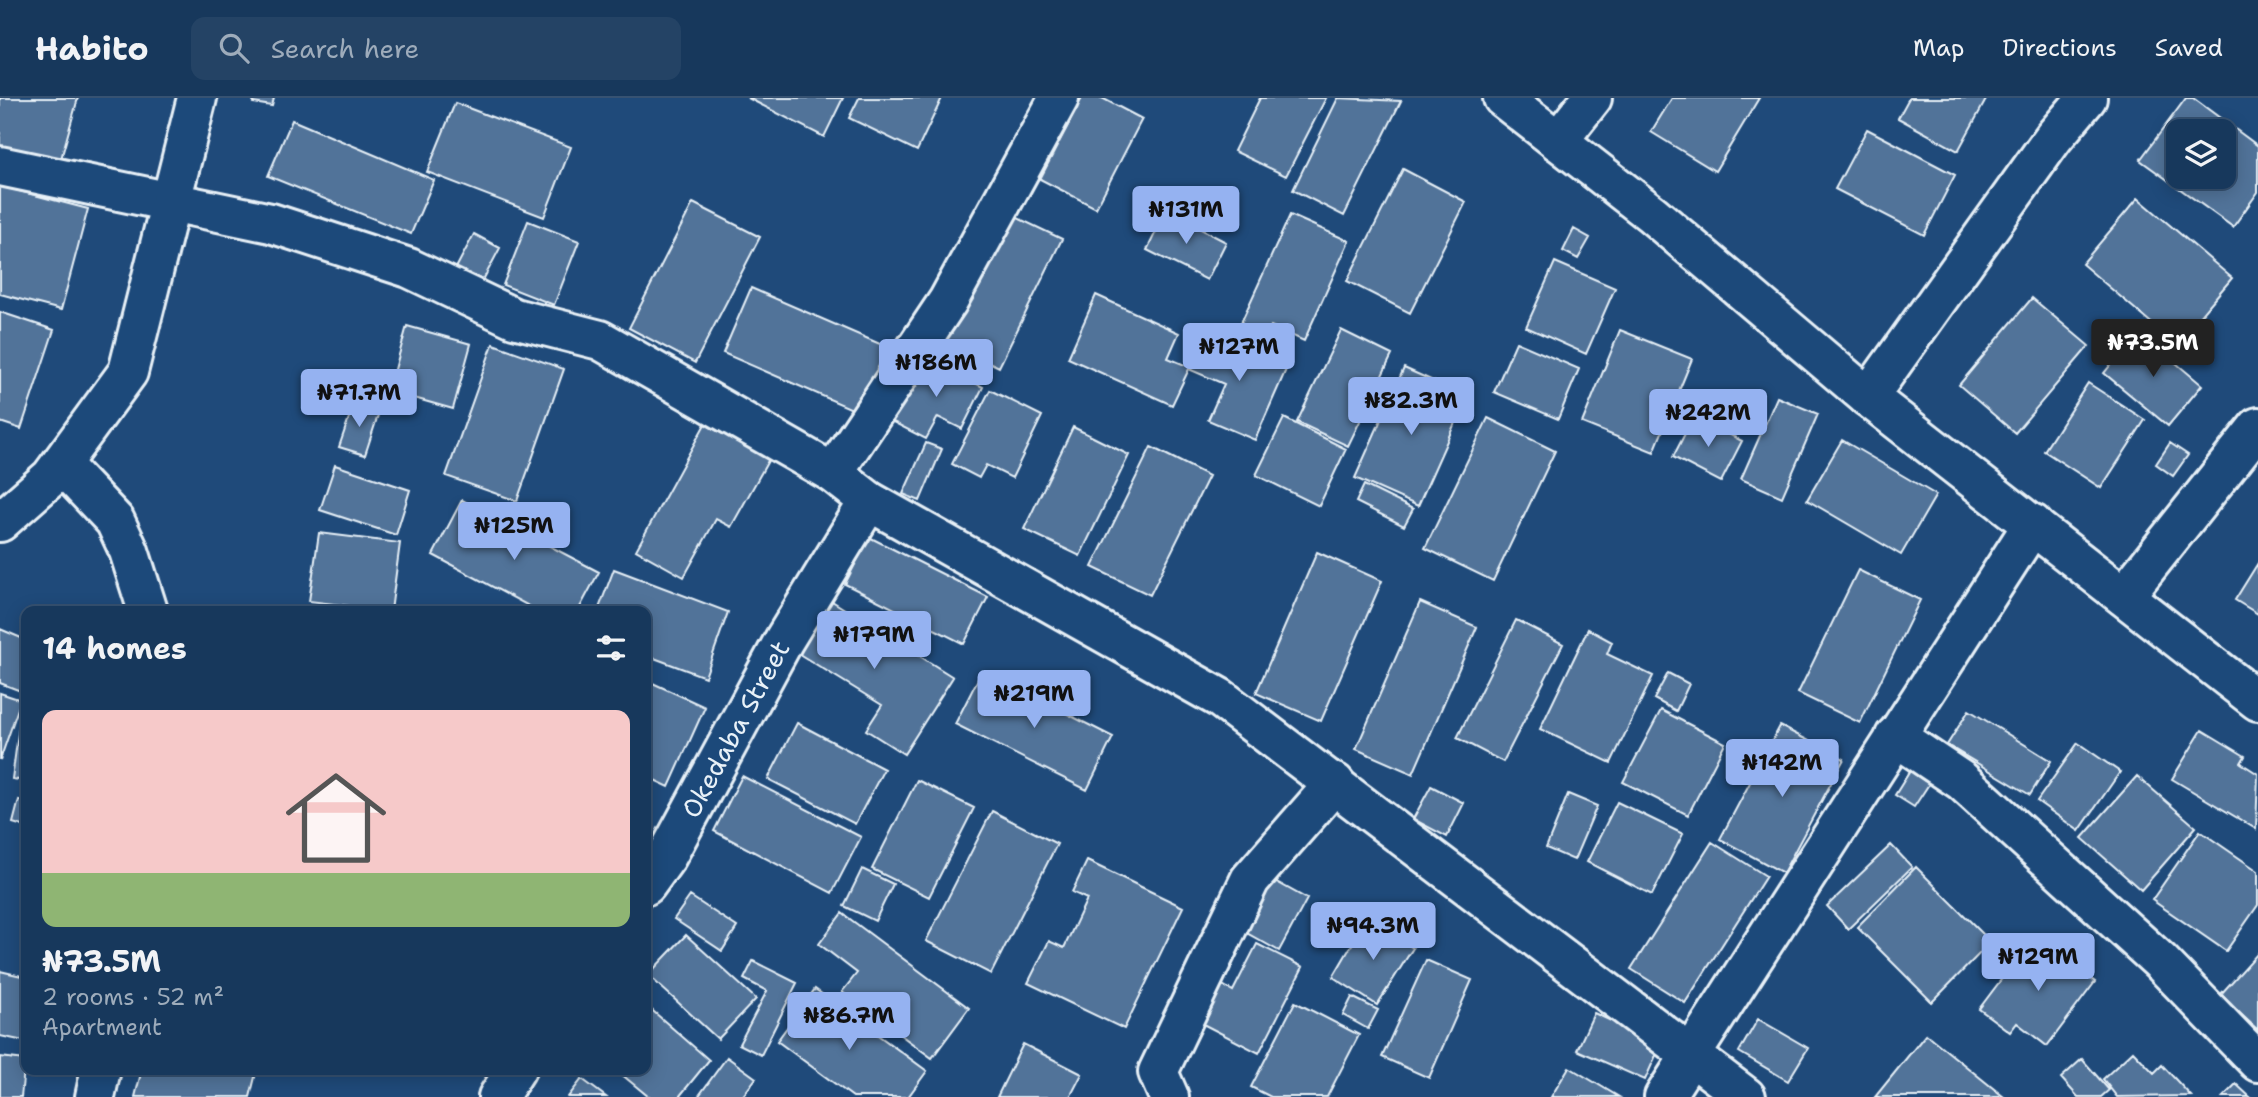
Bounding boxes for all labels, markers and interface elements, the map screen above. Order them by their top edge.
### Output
search box [191,17,681,80]
text: Habito [35,26,149,71]
icon: search [215,29,253,67]
text: Search here [271,31,419,66]
text: Map [1913,32,1964,64]
text: Directions [2002,32,2117,64]
text: Saved [2155,32,2223,64]
map controls [2166,119,2236,189]
button: layers [2166,119,2236,189]
pin: ₦131M [1137,186,1235,246]
text: ₦131M [1148,194,1224,224]
pin: ₦73.5M [2096,320,2210,379]
pin: ₦127M [1190,324,1288,383]
text: ₦73.5M [2107,327,2199,357]
text: ₦127M [1199,331,1279,361]
pin: ₦186M [887,340,985,399]
text: ₦186M [895,347,977,377]
pin: ₦71.7M [302,370,416,429]
text: ₦71.7M [317,377,401,407]
pin: ₦82.3M [1354,378,1468,437]
text: ₦82.3M [1364,385,1458,415]
pin: ₦242M [1659,390,1757,449]
text: ₦242M [1665,397,1751,427]
pin: ₦125M [465,503,563,562]
text: ₦125M [474,510,554,540]
pin: ₦179M [825,612,923,671]
text: ₦179M [833,619,915,649]
text: 14 homes [42,628,187,669]
icon: filters [592,629,630,667]
street label: Okedaba Street [673,634,797,824]
pin: ₦219M [985,670,1083,730]
text: ₦219M [994,678,1074,708]
pin: ₦142M [1733,740,1831,799]
text: ₦142M [1742,747,1822,777]
icon: home [273,755,399,881]
pin: ₦94.3M [1316,902,1430,962]
text: ₦94.3M [1327,910,1419,940]
pin: ₦129M [1989,934,2087,993]
text: ₦73.5M [42,941,161,982]
text: ₦129M [1998,941,2078,971]
text: 2 rooms · 52 m² [42,982,224,1012]
pin: ₦86.7M [792,992,906,1052]
text: ₦86.7M [803,1000,895,1030]
text: Apartment [42,1012,162,1042]

